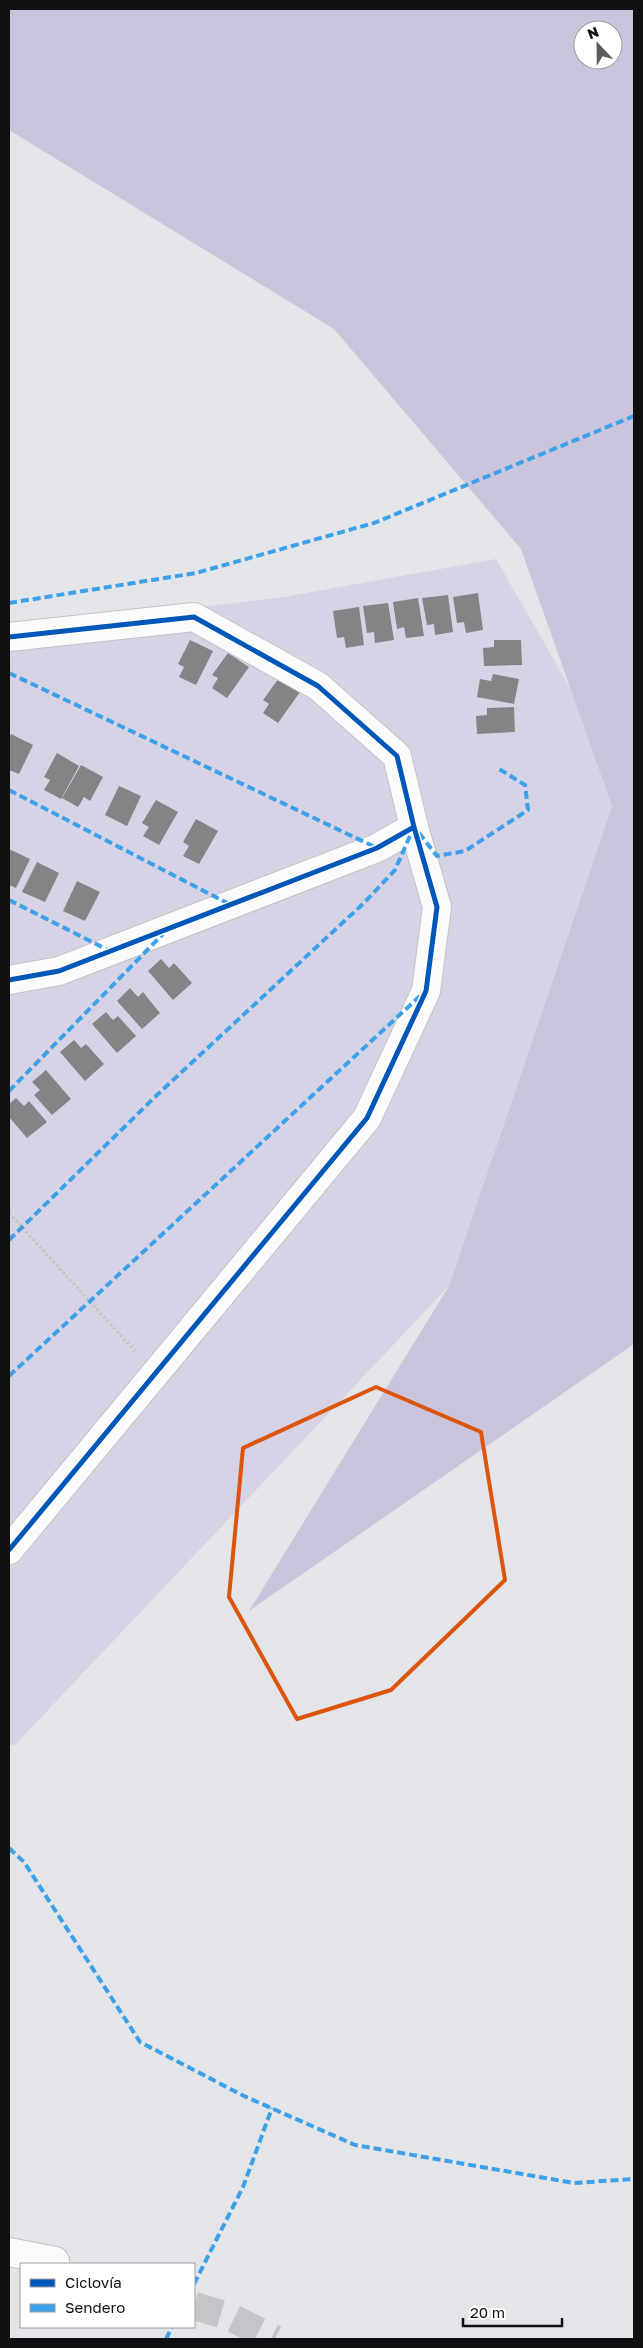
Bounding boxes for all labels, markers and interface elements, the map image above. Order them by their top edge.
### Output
north arrow [573,20,623,70]
text: N [585,23,601,42]
legend [20,2263,195,2328]
text: Ciclovía [65,2273,122,2291]
scale bar [463,2296,562,2328]
text: Sendero [65,2298,125,2316]
text: 20 m [470,2303,505,2321]

